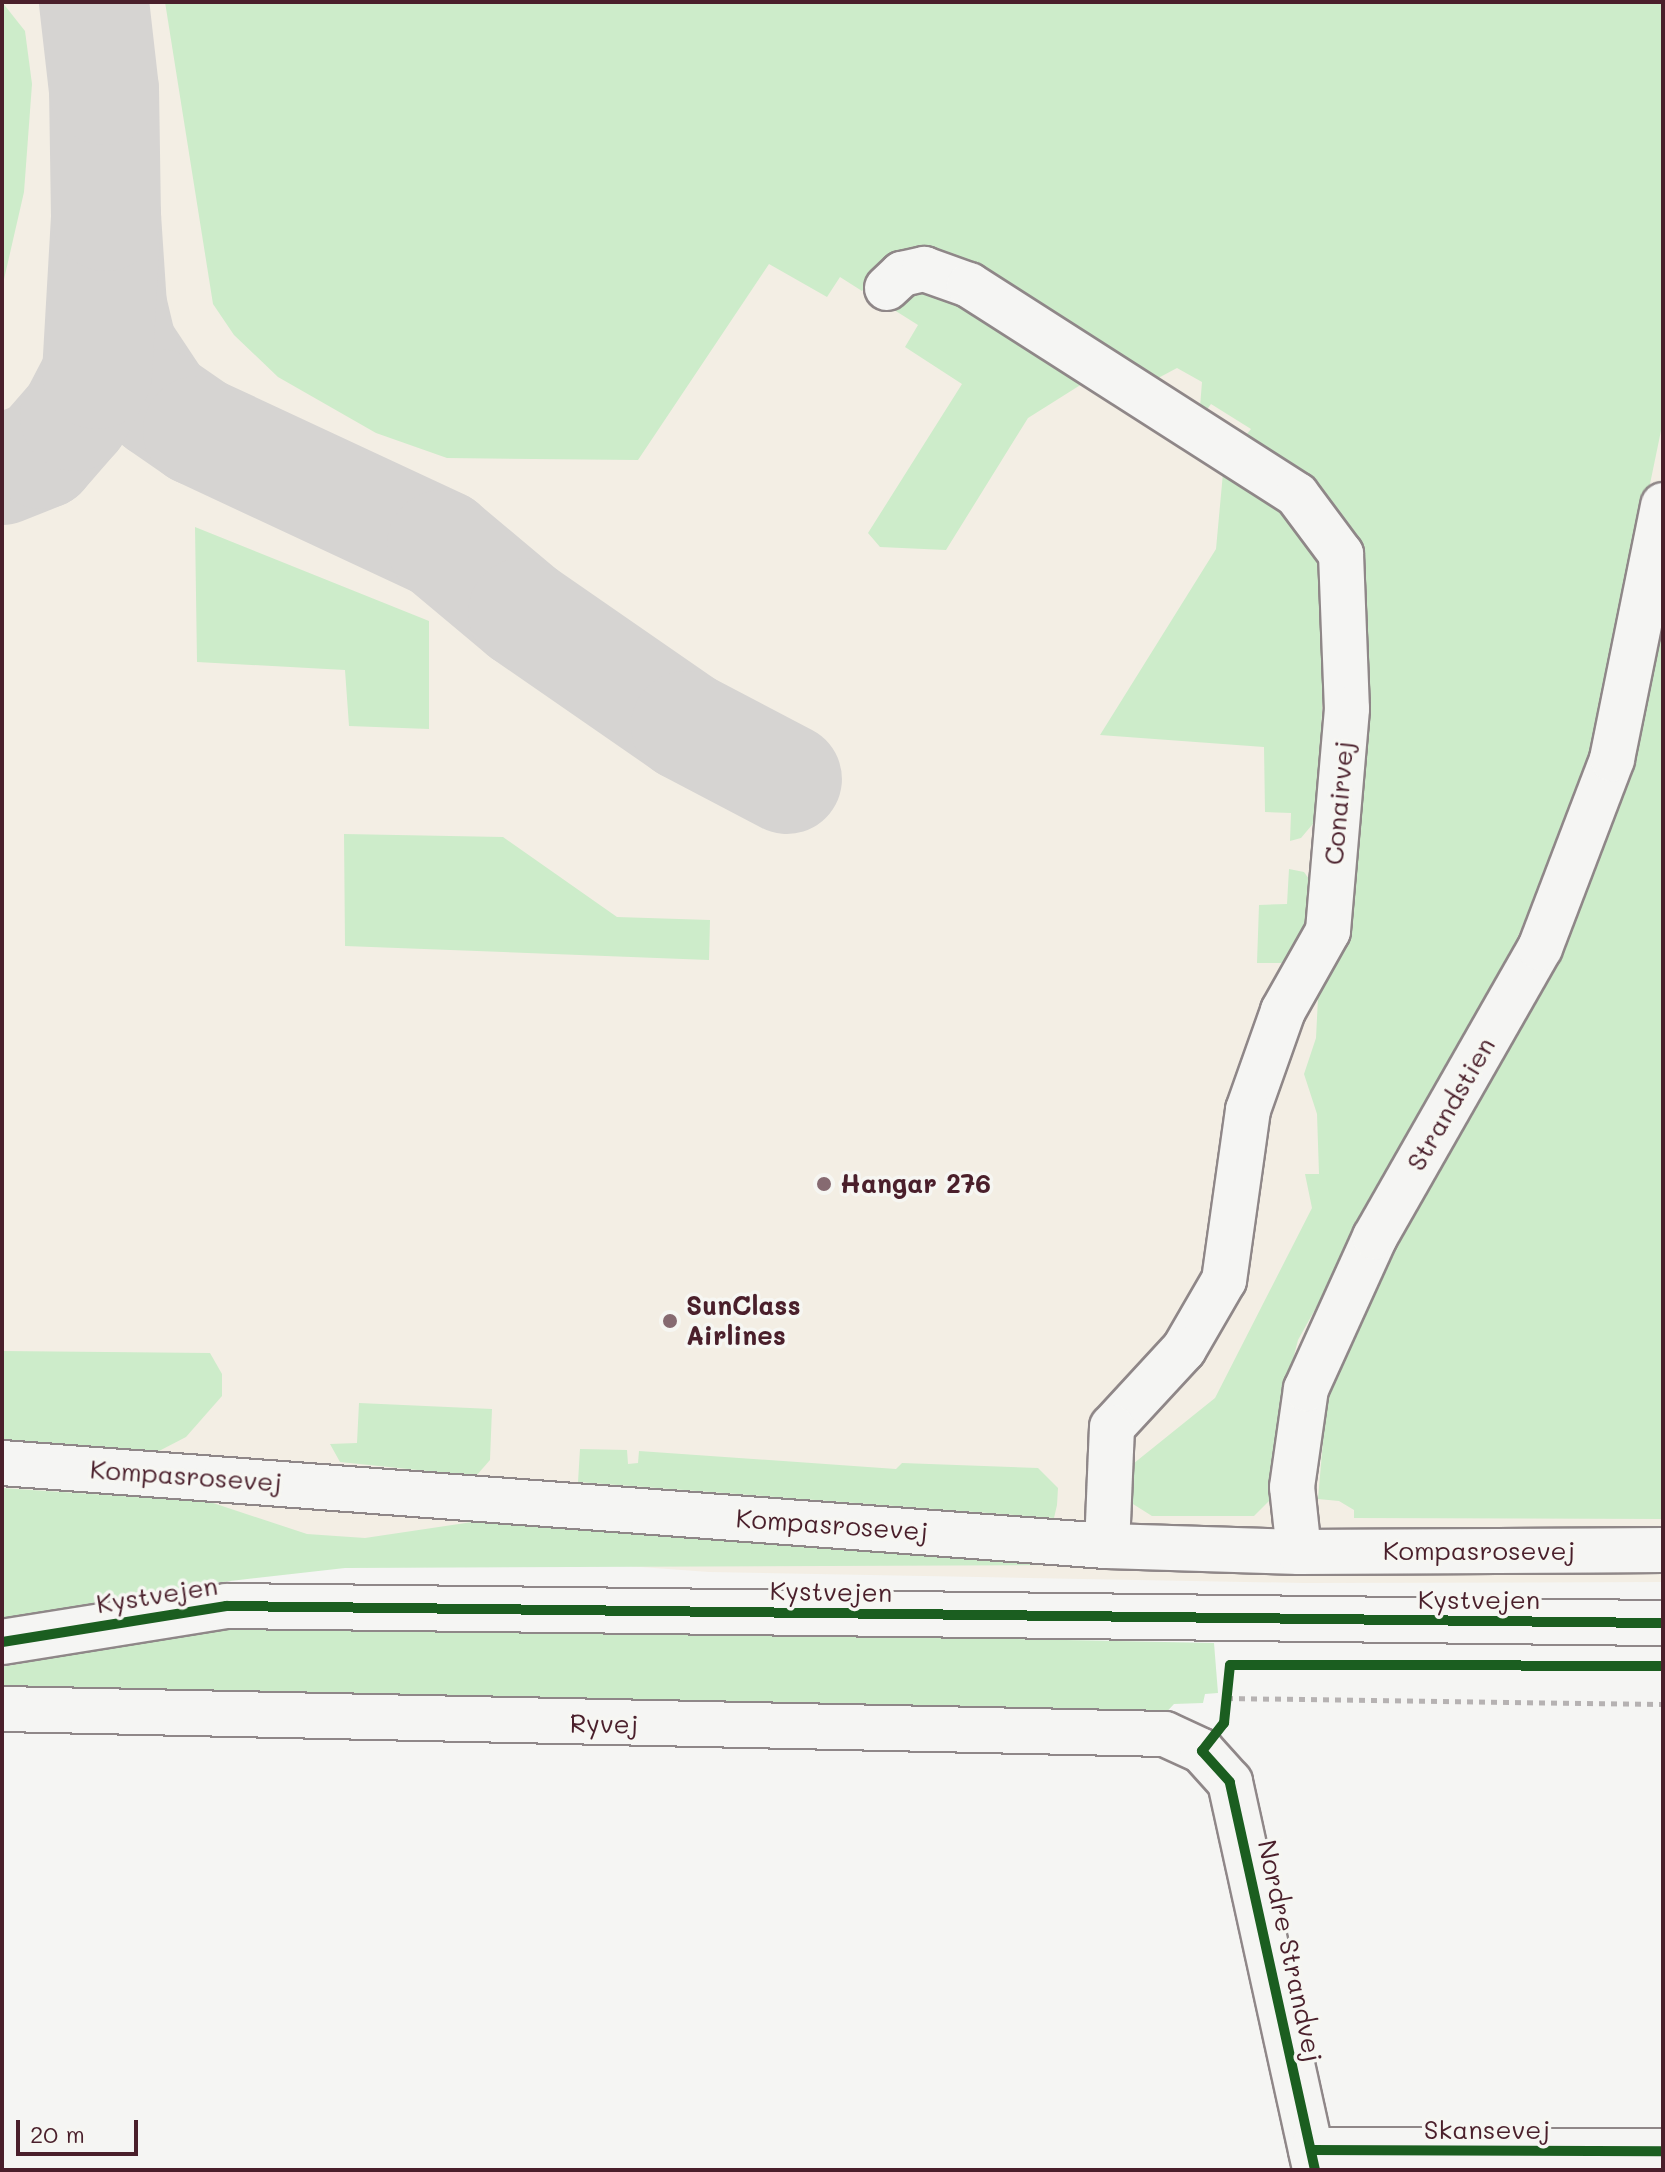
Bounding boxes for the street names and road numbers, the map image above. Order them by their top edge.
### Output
street label: Conairvej [1318,740,1360,866]
street label: Strandstien [1400,1032,1502,1176]
street label: Kompasrosevej [89,1454,283,1498]
street label: Kompasrosevej [735,1503,929,1547]
street label: Kompasrosevej [1383,1535,1575,1567]
street label: Kystvejen [94,1570,220,1620]
street label: Kystvejen [769,1575,893,1609]
street label: Kystvejen [1418,1584,1540,1616]
street label: Ryvej [569,1708,639,1740]
street label: Nordre Strandvej [1251,1837,1329,2065]
street label: Skansevej [1424,2114,1550,2146]

